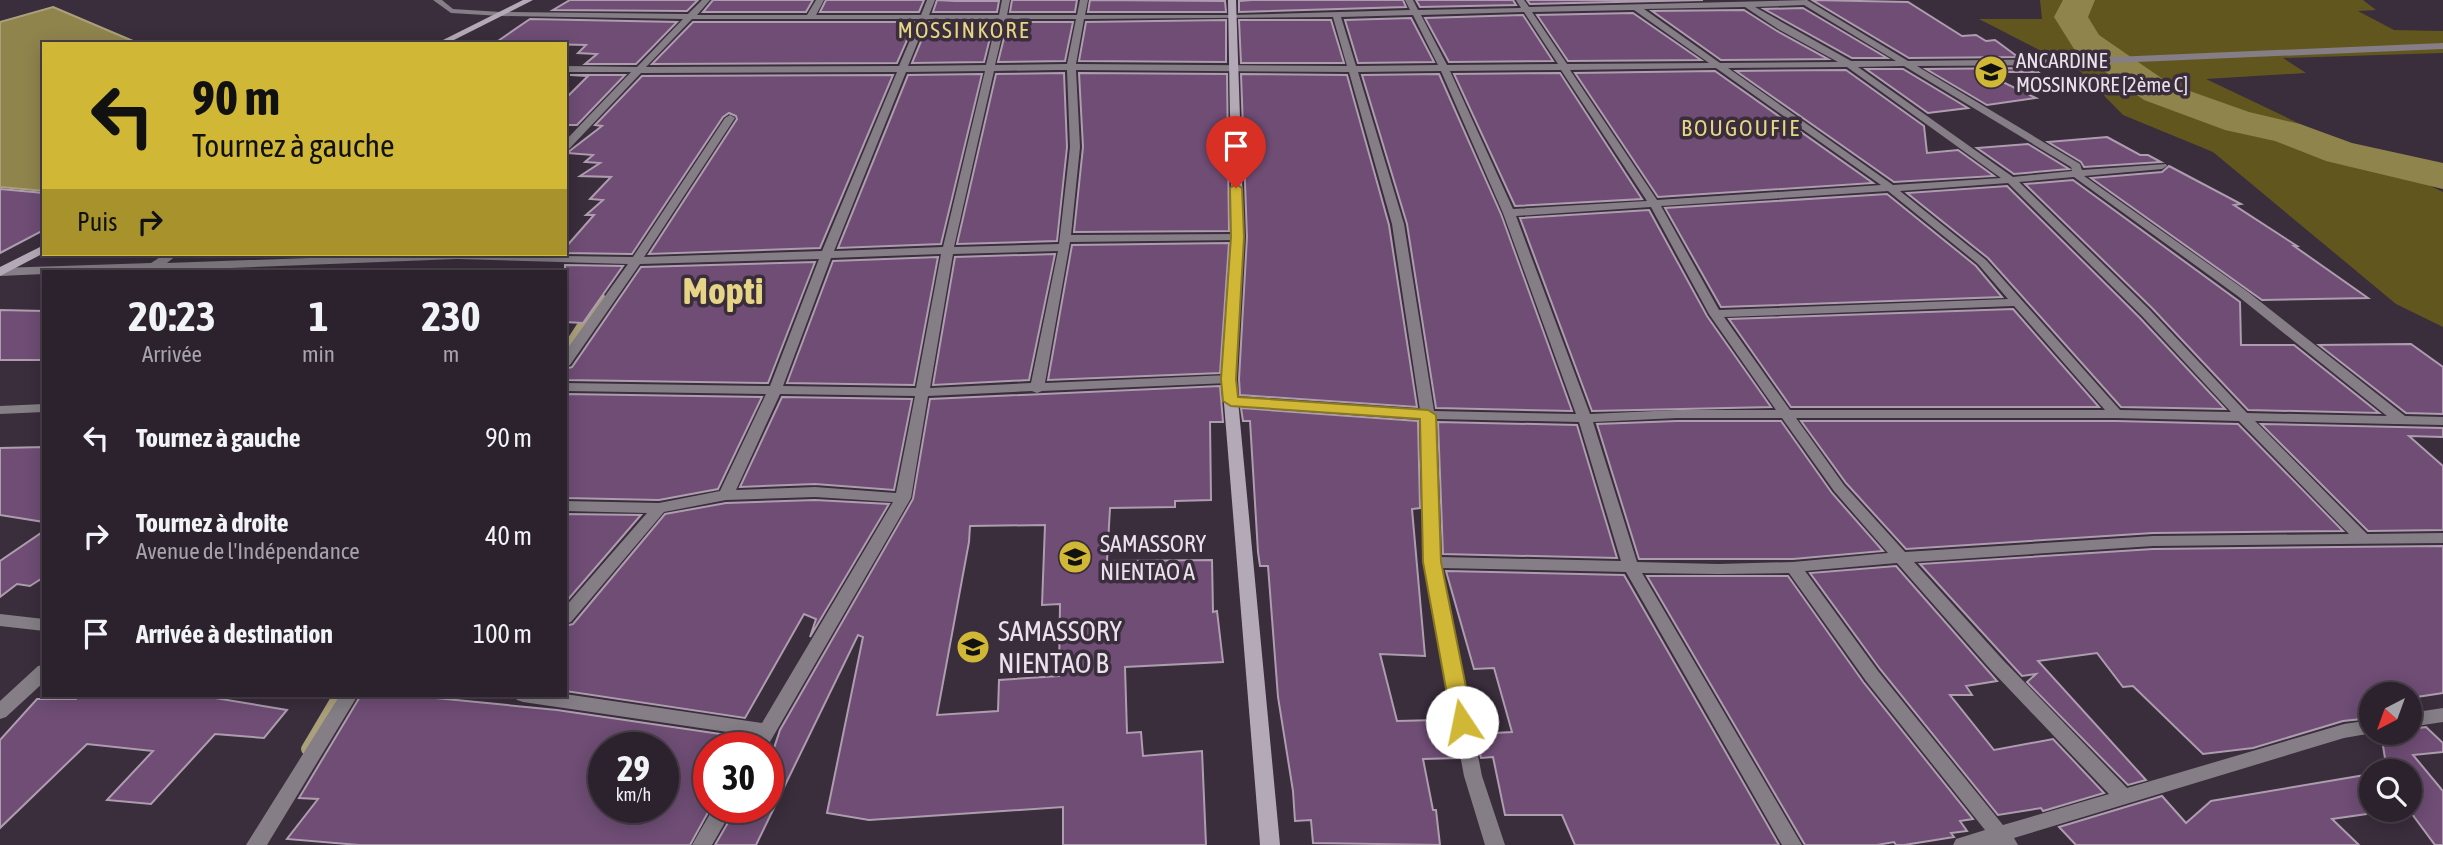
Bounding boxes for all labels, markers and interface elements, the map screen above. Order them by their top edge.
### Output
district label: MOSSINKORE [898,17,1030,43]
place label: ANCARDINE MOSSINKORE [2ème C] [2016,48,2188,96]
school or university icon: ANCARDINE MOSSINKORE [2ème C] [1972,53,2010,91]
text: 90 m [192,69,280,125]
icon: left [77,70,168,161]
district label: BOUGOUFIE [1681,115,1801,141]
pin [1206,116,1266,188]
text: Tournez à gauche [192,127,395,164]
icon: arrive [1217,127,1255,165]
icon: right [131,203,169,241]
text: Puis [77,207,117,237]
district label: Mopti [682,269,764,312]
text: 20:23 [128,292,216,340]
text: 1 [309,292,328,340]
text: 230 [421,292,481,340]
text: Arrivée [142,341,202,367]
text: min [302,341,335,367]
text: m [443,341,459,367]
icon: left [77,419,115,457]
text: Tournez à gauche [136,423,301,453]
text: 90 m [485,423,532,453]
text: Tournez à droite [136,508,289,538]
icon: right [77,517,115,555]
text: 40 m [485,521,532,551]
place label: SAMASSORY NIENTAO A [1100,530,1207,585]
text: Avenue de l'Indépendance [136,538,360,564]
school or university icon: SAMASSORY NIENTAO A [1056,538,1094,576]
icon: arrive [77,615,115,653]
place label: SAMASSORY NIENTAO B [998,615,1123,679]
text: Arrivée à destination [136,619,333,649]
text: 100 m [473,619,532,649]
school or university icon: SAMASSORY NIENTAO B [954,628,992,666]
north arrow [2359,682,2422,746]
map controls [2359,682,2422,822]
position arrow [1425,685,1499,759]
speed limit sign: 30 [693,732,784,823]
text: 29 [617,748,650,788]
button: search [2359,759,2422,822]
text: km/h [616,784,651,805]

